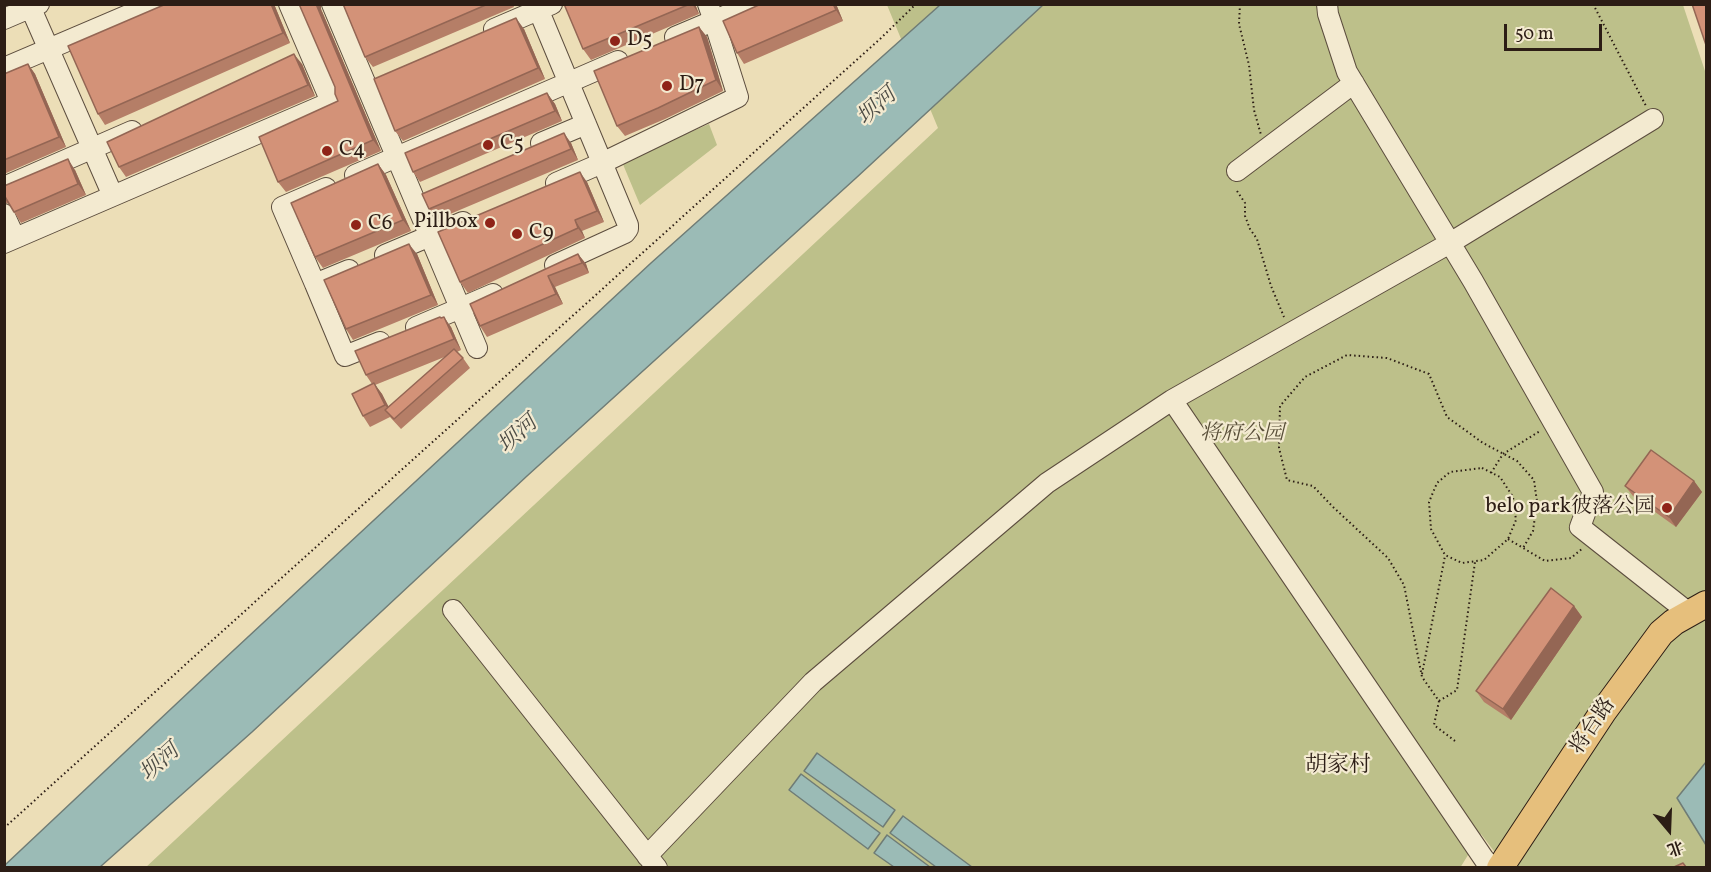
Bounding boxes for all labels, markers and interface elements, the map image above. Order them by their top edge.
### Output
scale bar [1507,12,1604,50]
text: 50 m [1515,22,1554,47]
place label: D5 [627,28,652,54]
marker: D5 [608,34,622,48]
place label: D7 [679,73,705,99]
marker: D7 [660,79,674,93]
water label: 坝河 [853,83,903,133]
place label: C5 [500,132,524,158]
place label: C4 [339,138,365,164]
marker: C5 [481,138,495,152]
marker: C4 [320,144,334,158]
place label: Pillbox [414,210,478,236]
place label: C6 [368,212,392,238]
marker: Pillbox [483,216,497,230]
marker: C6 [349,218,363,232]
place label: C9 [529,221,554,247]
marker: C9 [510,227,524,241]
water label: 坝河 [494,411,544,461]
park label: 将府公园 [1200,422,1284,448]
place label: belo park彼落公园 [1485,495,1655,521]
marker: belo park彼落公园 [1660,501,1674,515]
street label: 将台路 [1566,694,1622,760]
water label: 坝河 [136,739,186,789]
district label: 胡家村 [1305,754,1371,780]
north arrow [1639,800,1699,860]
text: 北 [1664,834,1686,860]

